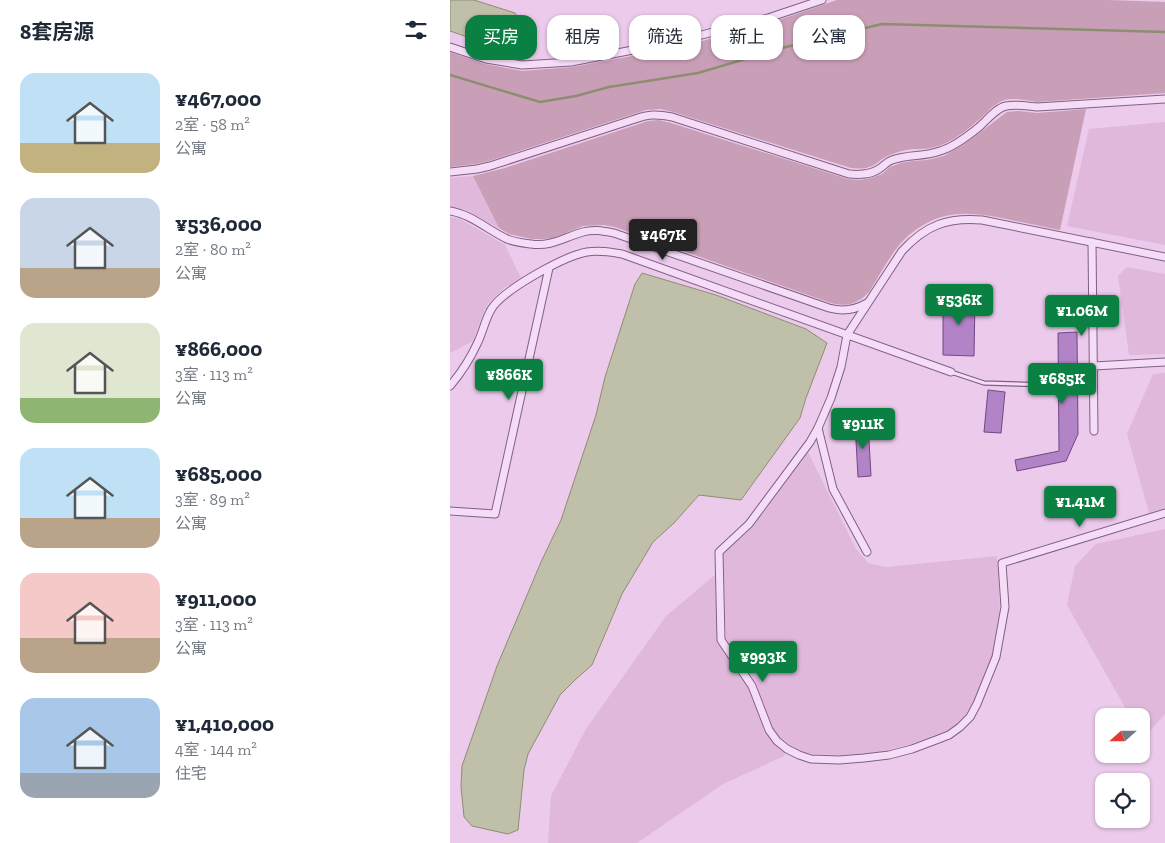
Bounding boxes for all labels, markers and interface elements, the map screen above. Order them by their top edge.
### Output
chip: 买房 [465,15,537,60]
chip: 租房 [547,15,619,60]
chip: 筛选 [629,15,701,60]
chip: 新上 [711,15,783,60]
chip: 公寓 [793,15,865,60]
icon: filters [402,16,430,44]
text: 8套房源 [20,19,94,44]
text: ¥467,000 [175,86,261,111]
icon: home [60,93,120,153]
text: 2室 · 58 m² [175,115,250,134]
text: 公寓 [175,139,207,158]
text: ¥536,000 [175,211,262,236]
icon: home [60,218,120,278]
pin: ¥467K [628,218,698,261]
text: ¥467K [640,225,686,244]
text: 2室 · 80 m² [175,240,251,259]
text: 公寓 [175,264,207,283]
pin: ¥536K [924,284,994,326]
text: ¥536K [936,290,982,309]
pin: ¥1.06M [1041,294,1123,337]
text: ¥1.06M [1056,301,1108,320]
text: ¥866,000 [175,336,262,361]
icon: home [60,343,120,403]
pin: ¥866K [474,358,544,401]
pin: ¥685K [1027,362,1097,405]
text: 3室 · 113 m² [175,365,253,384]
text: ¥866K [486,365,532,384]
text: ¥685K [1039,369,1085,388]
text: 公寓 [175,389,207,408]
pin: ¥911K [828,408,898,450]
text: ¥911K [842,414,884,433]
text: ¥685,000 [175,461,262,486]
icon: home [60,468,120,528]
pin: ¥1.41M [1039,486,1121,528]
text: 3室 · 89 m² [175,490,250,509]
text: ¥1.41M [1055,492,1105,511]
text: 公寓 [175,514,207,533]
text: ¥911,000 [175,586,257,611]
icon: home [60,593,120,653]
text: 3室 · 113 m² [175,615,253,634]
text: 公寓 [175,639,207,658]
pin: ¥993K [728,640,798,683]
text: ¥993K [740,647,786,666]
north arrow [1095,708,1150,762]
map controls [1095,708,1150,828]
text: ¥1,410,000 [175,711,274,736]
icon: home [60,718,120,778]
text: 4室 · 144 m² [175,740,257,759]
text: 住宅 [175,764,207,783]
button: locate [1095,773,1150,828]

